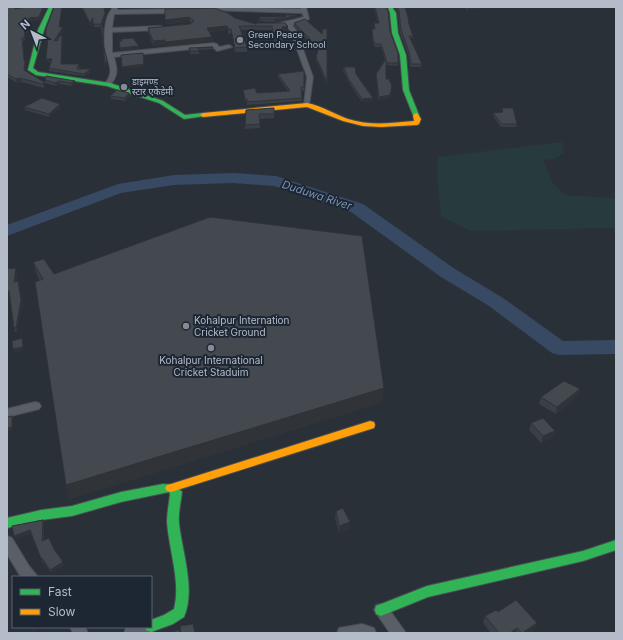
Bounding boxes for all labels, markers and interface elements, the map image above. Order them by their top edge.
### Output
north arrow [12,12,52,52]
text: N [18,17,33,33]
place label: Green Peace Secondary School [248,29,326,50]
marker: Green Peace Secondary School [235,35,245,45]
place label: डाइमण्ड स्टार एकेडेमी [131,76,174,97]
marker: डाइमण्ड स्टार एकेडेमी [119,82,129,92]
water label: Duduwa River [280,177,354,213]
place label: Kohalpur Internation Cricket Ground [194,314,290,338]
marker: Kohalpur Internation Cricket Ground [181,321,191,331]
marker: Kohalpur International Cricket Staduim [206,343,216,353]
place label: Kohalpur International Cricket Staduim [159,354,263,378]
legend [12,576,152,628]
text: Fast [48,584,72,599]
text: Slow [48,604,76,619]

